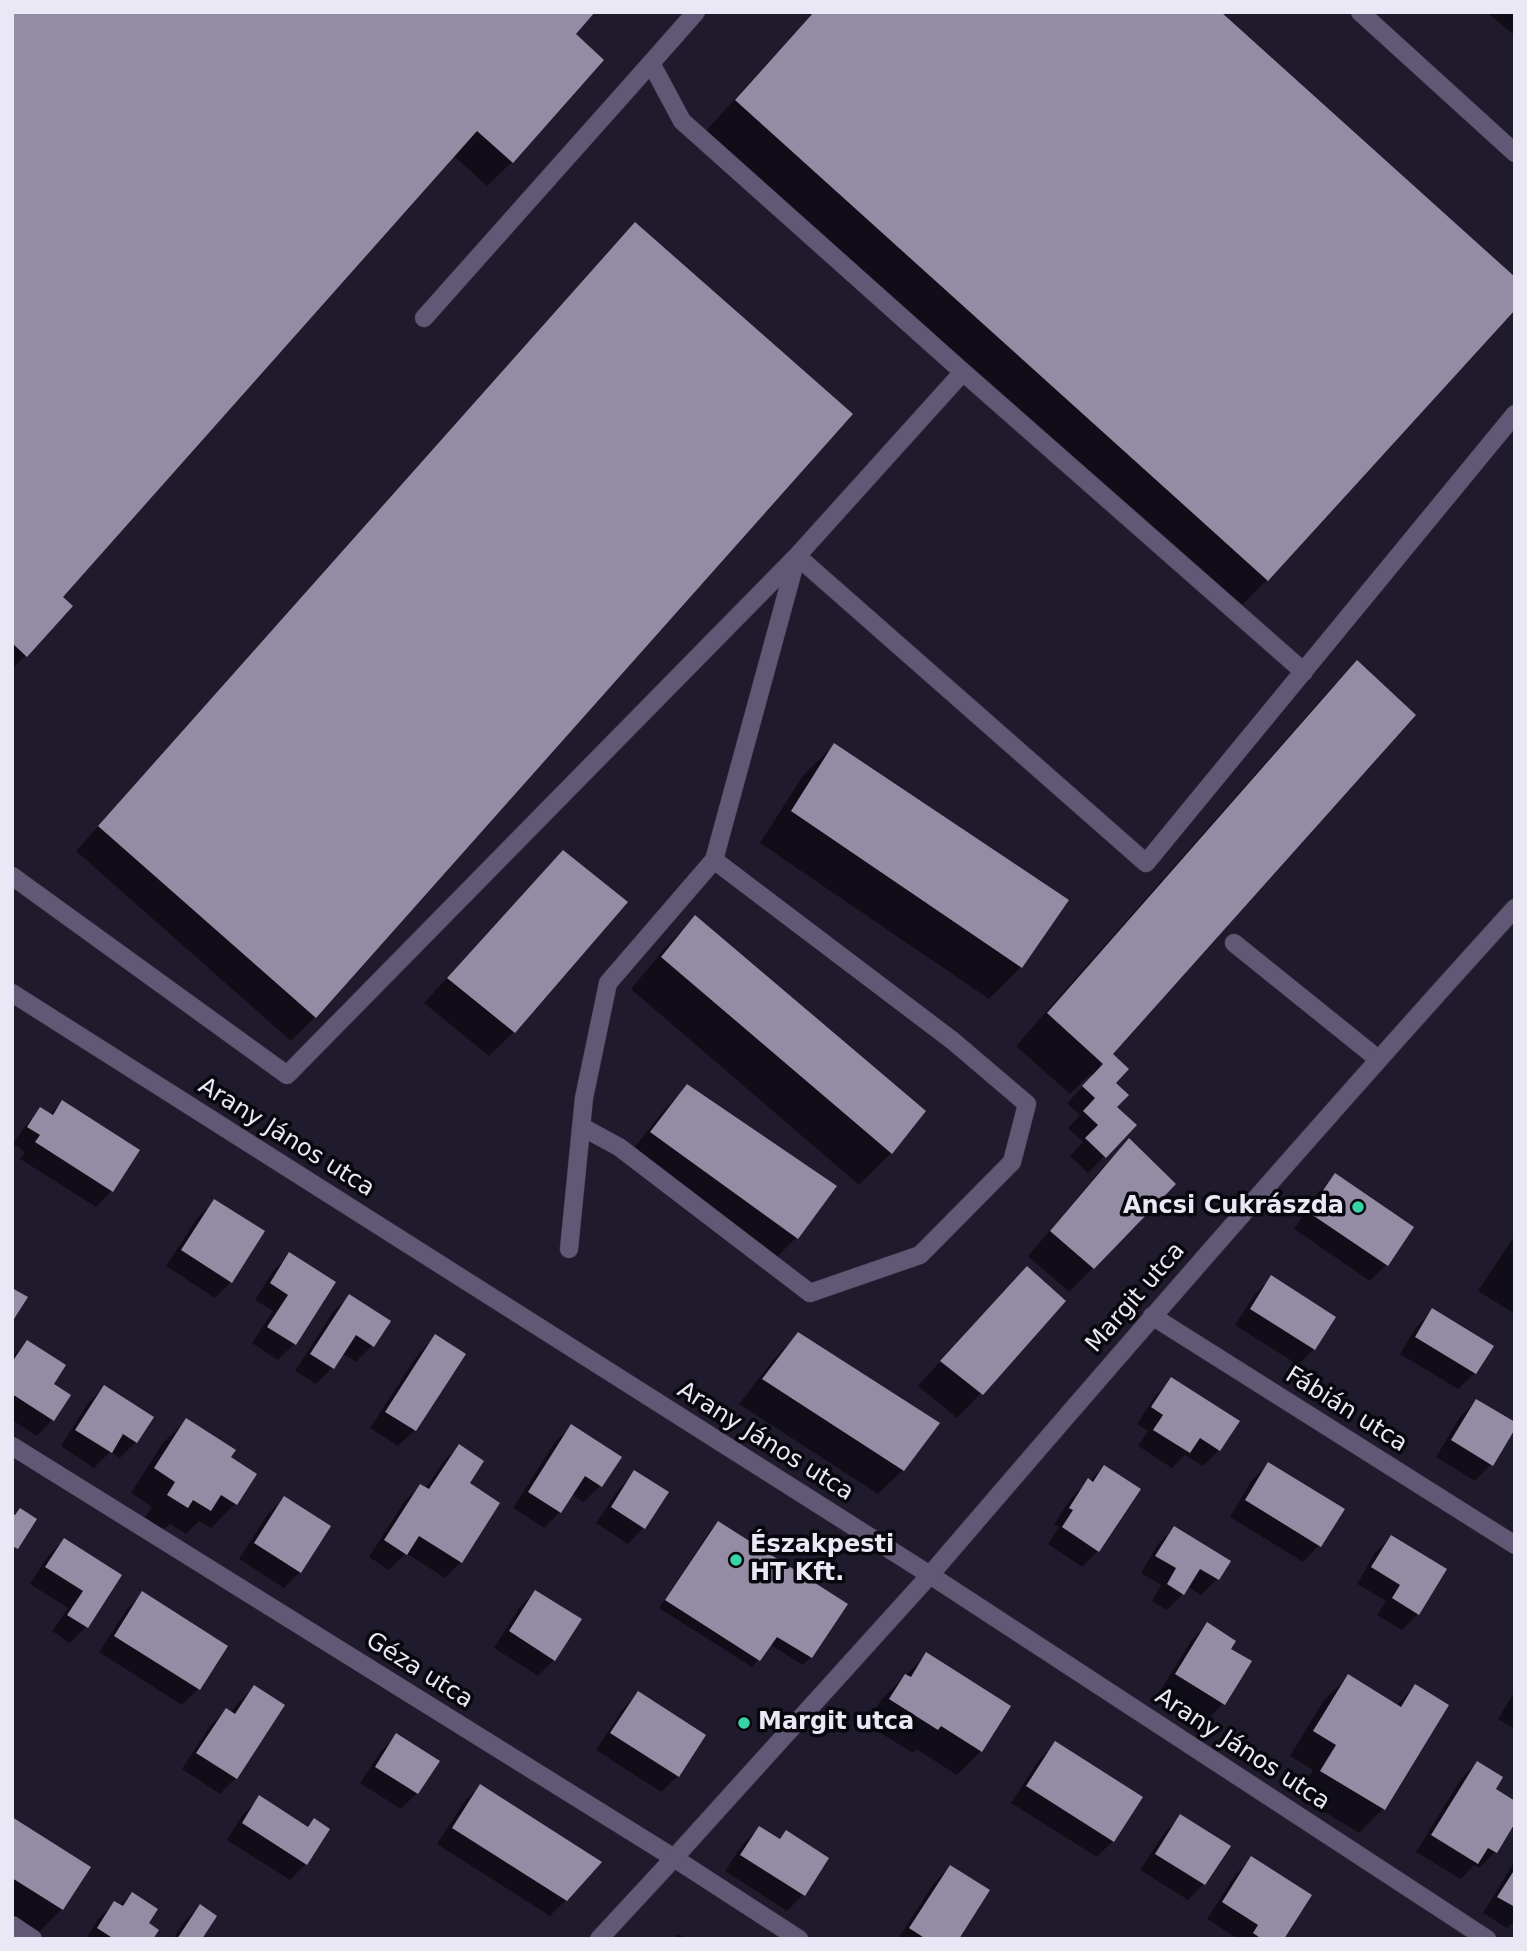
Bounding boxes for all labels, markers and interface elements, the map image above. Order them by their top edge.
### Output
street label: Arany János utca [193,1072,379,1204]
place label: Ancsi Cukrászda [1123,1193,1344,1221]
marker: Ancsi Cukrászda [1350,1199,1366,1215]
street label: Margit utca [1080,1237,1192,1359]
street label: Fábián utca [1280,1361,1412,1459]
street label: Arany János utca [672,1376,858,1508]
place label: Északpesti HT Kft. [750,1532,894,1588]
marker: Északpesti HT Kft. [728,1552,744,1568]
street label: Géza utca [360,1627,478,1715]
street label: Arany János utca [1149,1683,1335,1817]
place label: Margit utca [758,1709,914,1737]
marker: Margit utca [736,1715,752,1731]

